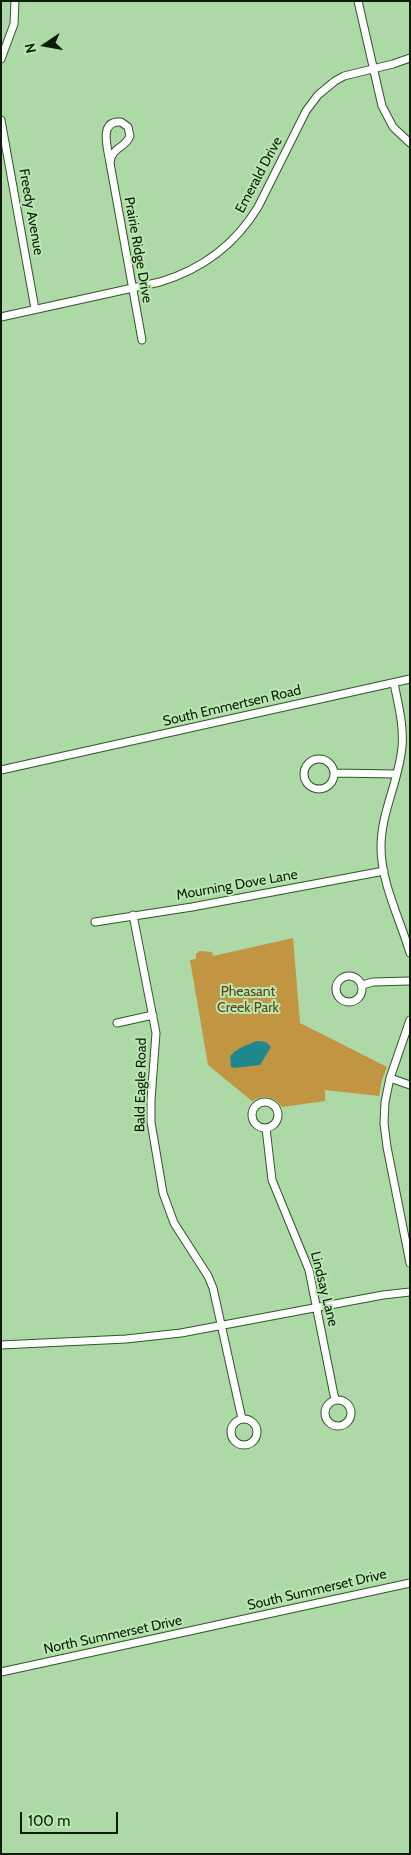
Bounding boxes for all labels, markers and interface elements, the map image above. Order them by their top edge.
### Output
north arrow [20,20,70,70]
text: N [20,41,40,55]
street label: Emerald Drive [232,134,286,216]
street label: Freedy Avenue [15,167,47,257]
street label: Prairie Ridge Drive [120,196,156,304]
street label: South Emmertsen Road [161,682,303,730]
street label: Mourning Dove Lane [175,866,299,904]
park label: Pheasant Creek Park [217,984,279,1016]
street label: Bald Eagle Road [132,1038,150,1132]
street label: Lindsay Lane [307,1250,341,1328]
street label: South Summerset Drive [246,1566,388,1614]
street label: North Summerset Drive [42,1612,184,1658]
scale bar [22,1802,120,1834]
text: 100 m [28,1812,70,1830]

